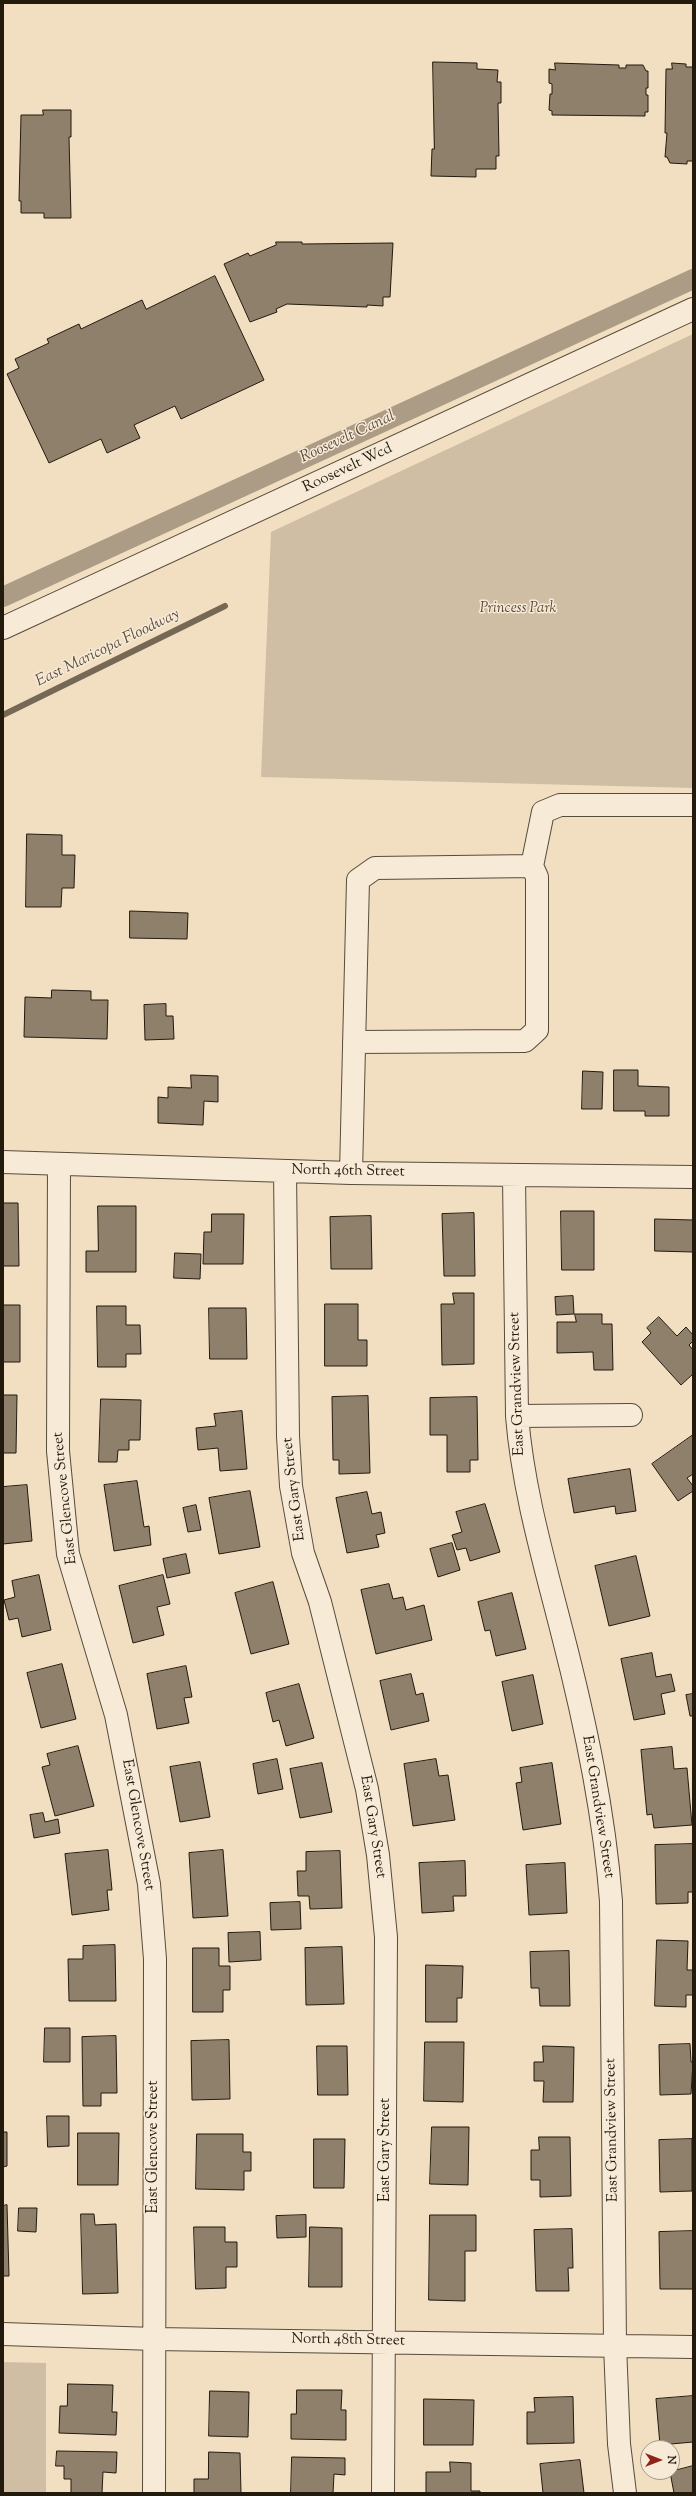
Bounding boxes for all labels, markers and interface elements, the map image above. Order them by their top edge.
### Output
water label: Roosevelt Canal [298,408,398,468]
street label: Roosevelt Wcd [300,440,396,498]
park label: Princess Park [480,600,556,618]
water label: East Maricopa Floodway [33,606,183,692]
street label: North 46th Street [291,1162,405,1182]
street label: East Grandview Street [506,1312,530,1456]
street label: East Glencove Street [50,1431,82,1565]
street label: East Gary Street [280,1436,310,1542]
street label: East Grandview Street [577,1734,617,1880]
street label: East Glencove Street [117,1758,157,1892]
street label: East Gary Street [355,1774,389,1880]
street label: East Grandview Street [603,2058,623,2202]
street label: East Glencove Street [145,2080,163,2214]
street label: East Gary Street [377,2098,395,2202]
street label: North 48th Street [291,2331,405,2351]
north arrow [640,2440,680,2480]
text: N [663,2456,679,2464]

